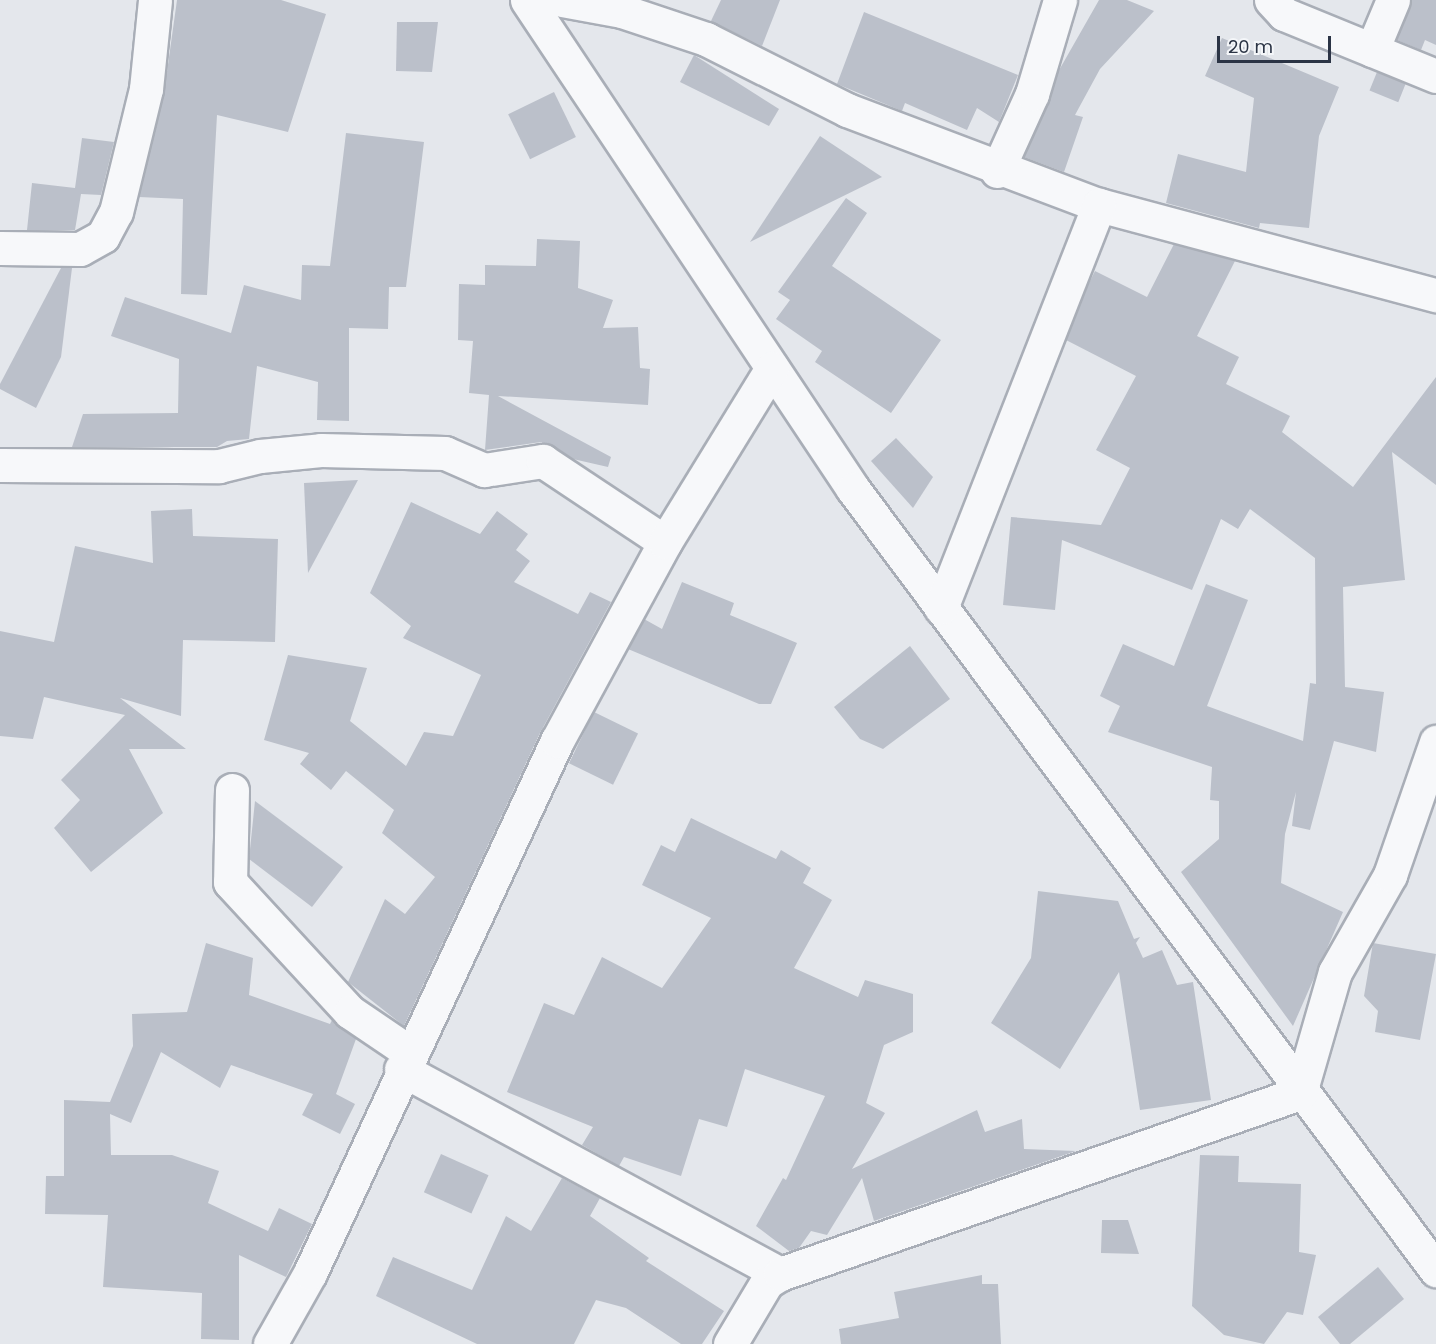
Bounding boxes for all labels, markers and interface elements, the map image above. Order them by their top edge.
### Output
scale bar [1220,24,1334,62]
text: 20 m [1228,34,1273,59]

